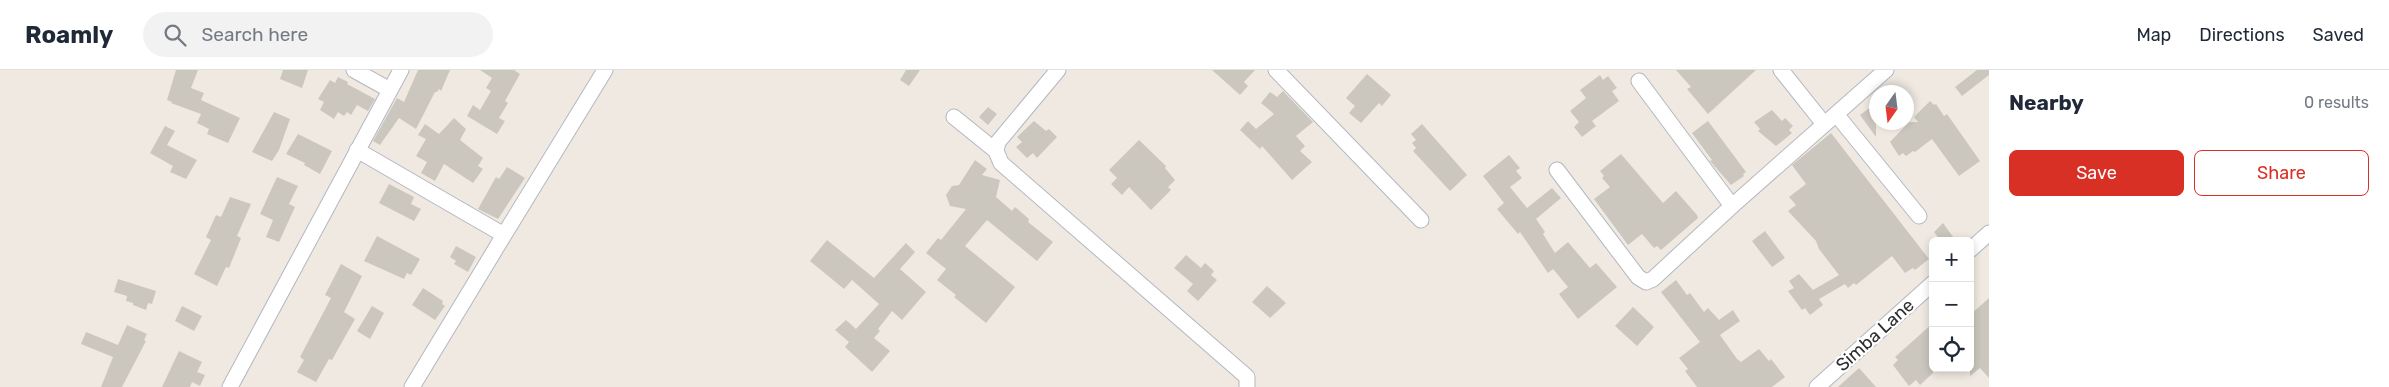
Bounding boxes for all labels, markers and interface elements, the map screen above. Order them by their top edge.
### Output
search box [143,12,493,57]
text: Roamly [25,21,113,49]
icon: search [161,21,189,49]
text: Search here [201,23,308,46]
text: Map [2136,24,2171,46]
text: Directions [2199,24,2285,46]
text: Saved [2313,24,2364,46]
north arrow [1869,85,1914,130]
text: Nearby [2009,90,2084,115]
text: 0 results [2304,93,2369,112]
button: Save [2009,150,2184,196]
button: Share [2194,150,2369,196]
map controls [1929,237,1974,372]
button: + [1929,237,1974,282]
button: − [1929,282,1974,327]
street label: Simba Lane [1831,294,1919,376]
button: locate [1929,327,1974,372]

